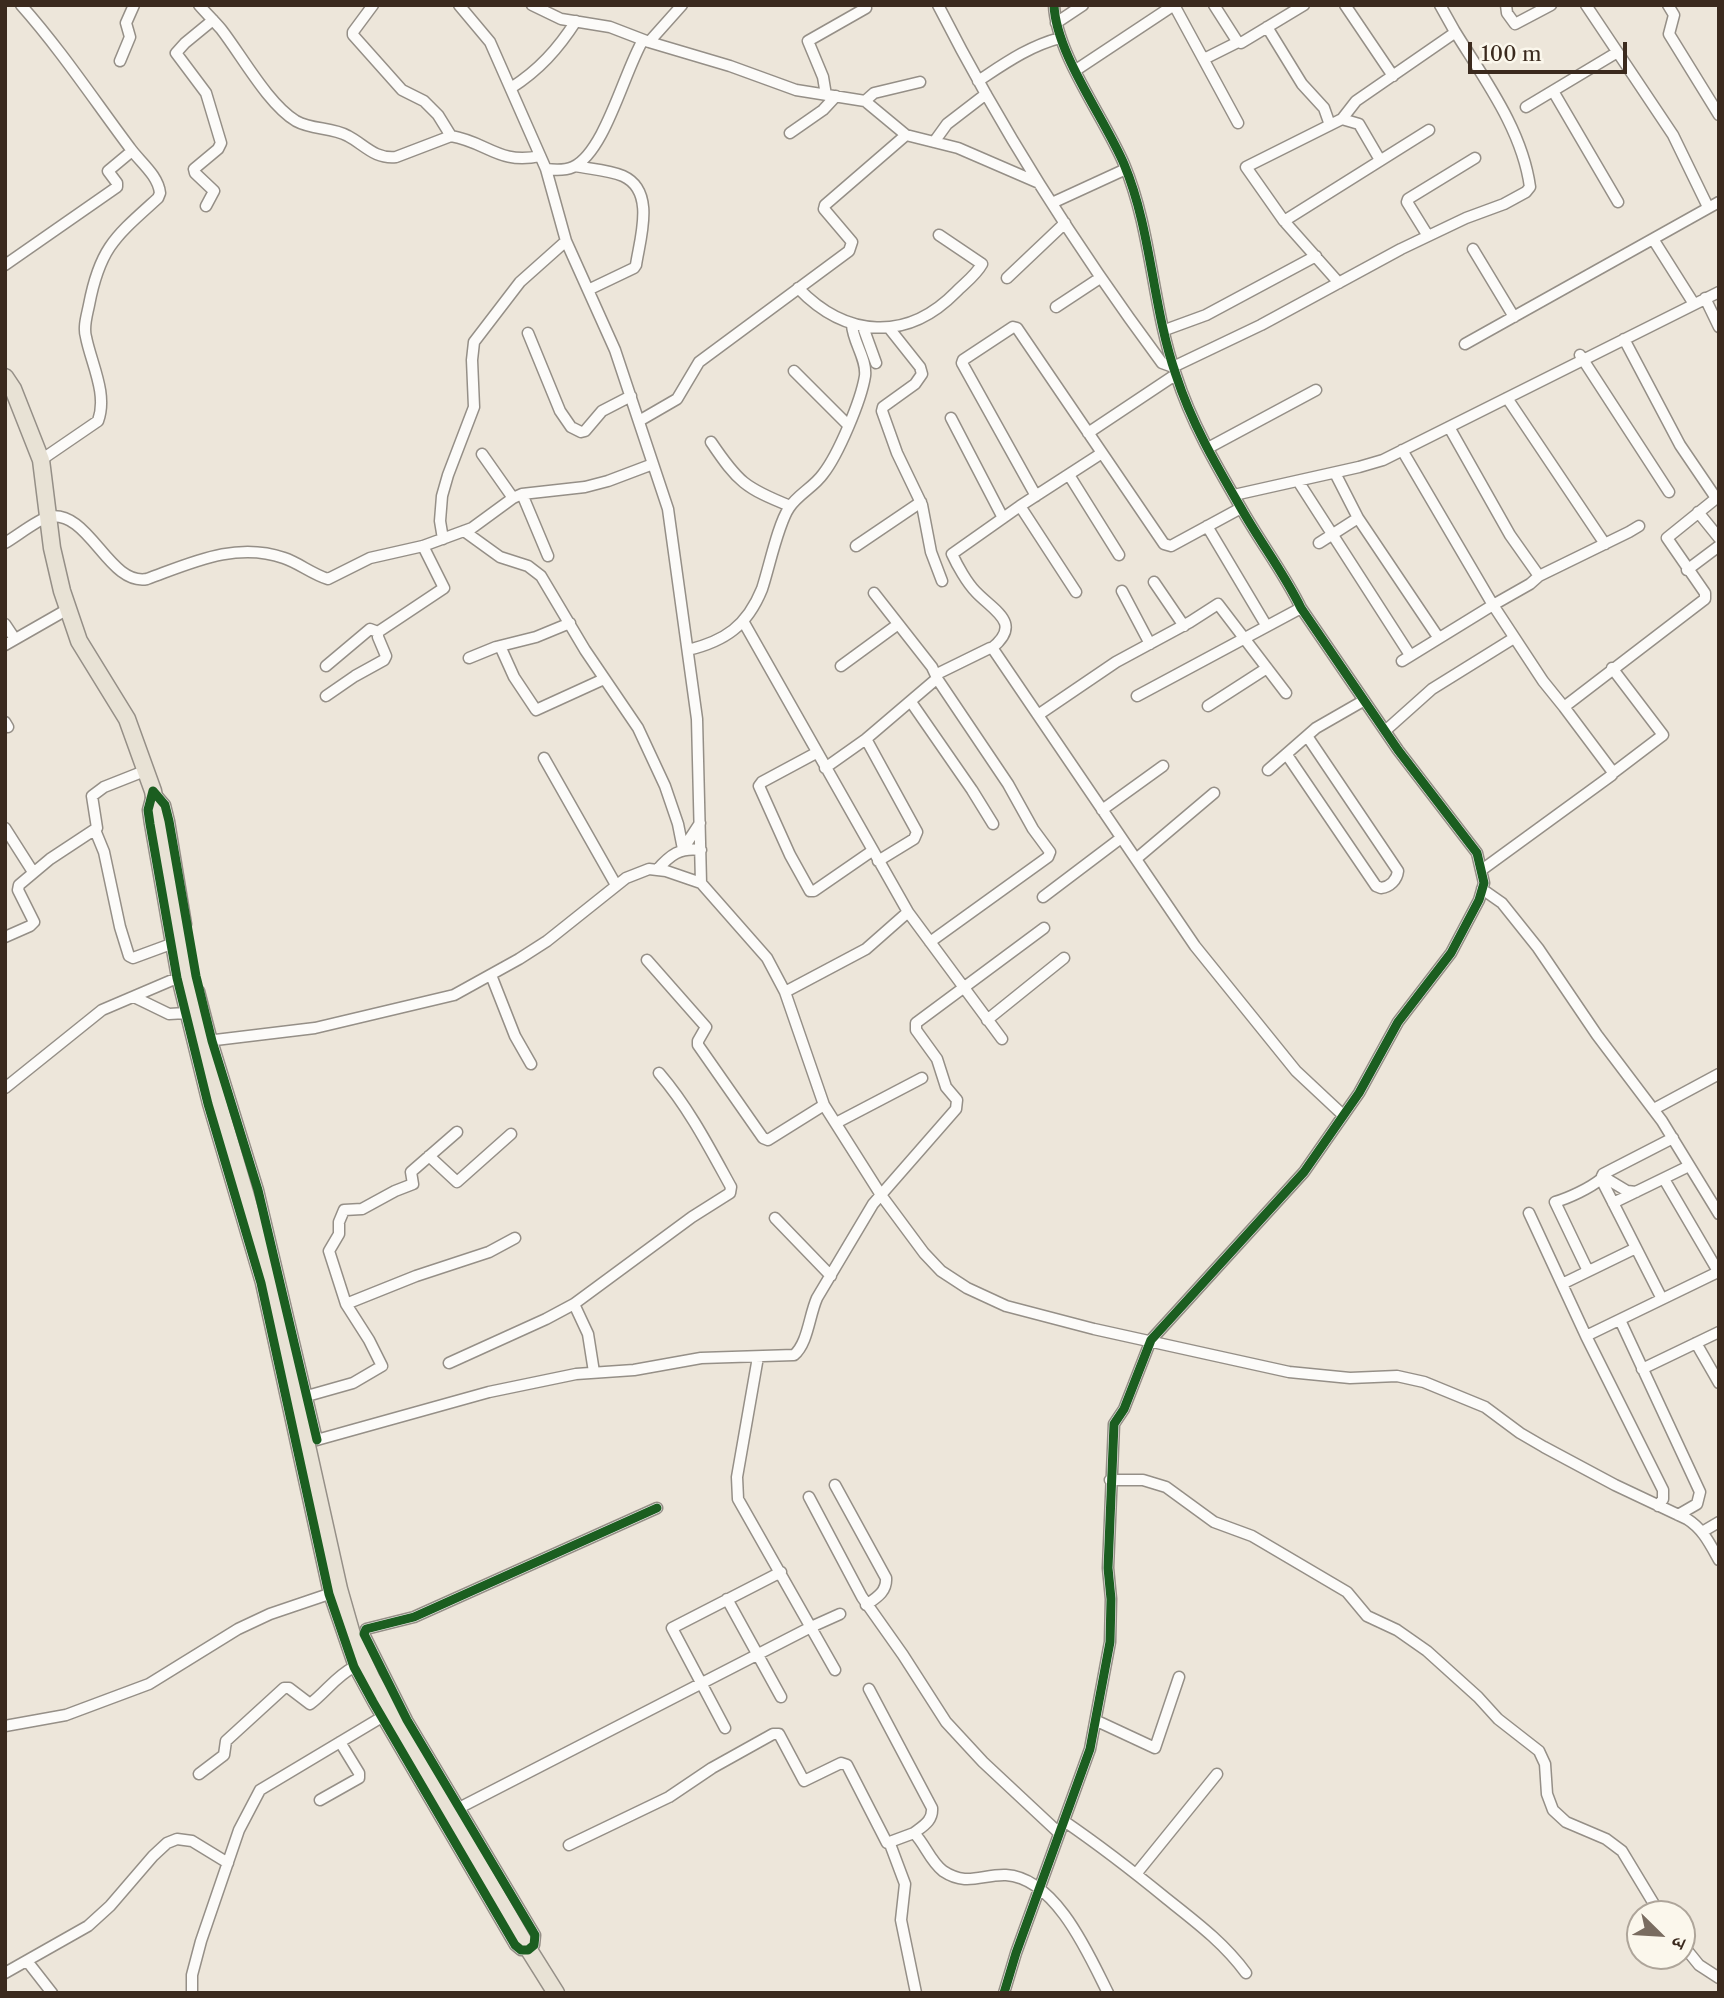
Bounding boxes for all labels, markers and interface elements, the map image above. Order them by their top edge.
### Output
scale bar [1472,28,1631,72]
text: 100 m [1481,41,1542,66]
north arrow [1626,1900,1696,1970]
text: उ [1666,1934,1691,1952]

